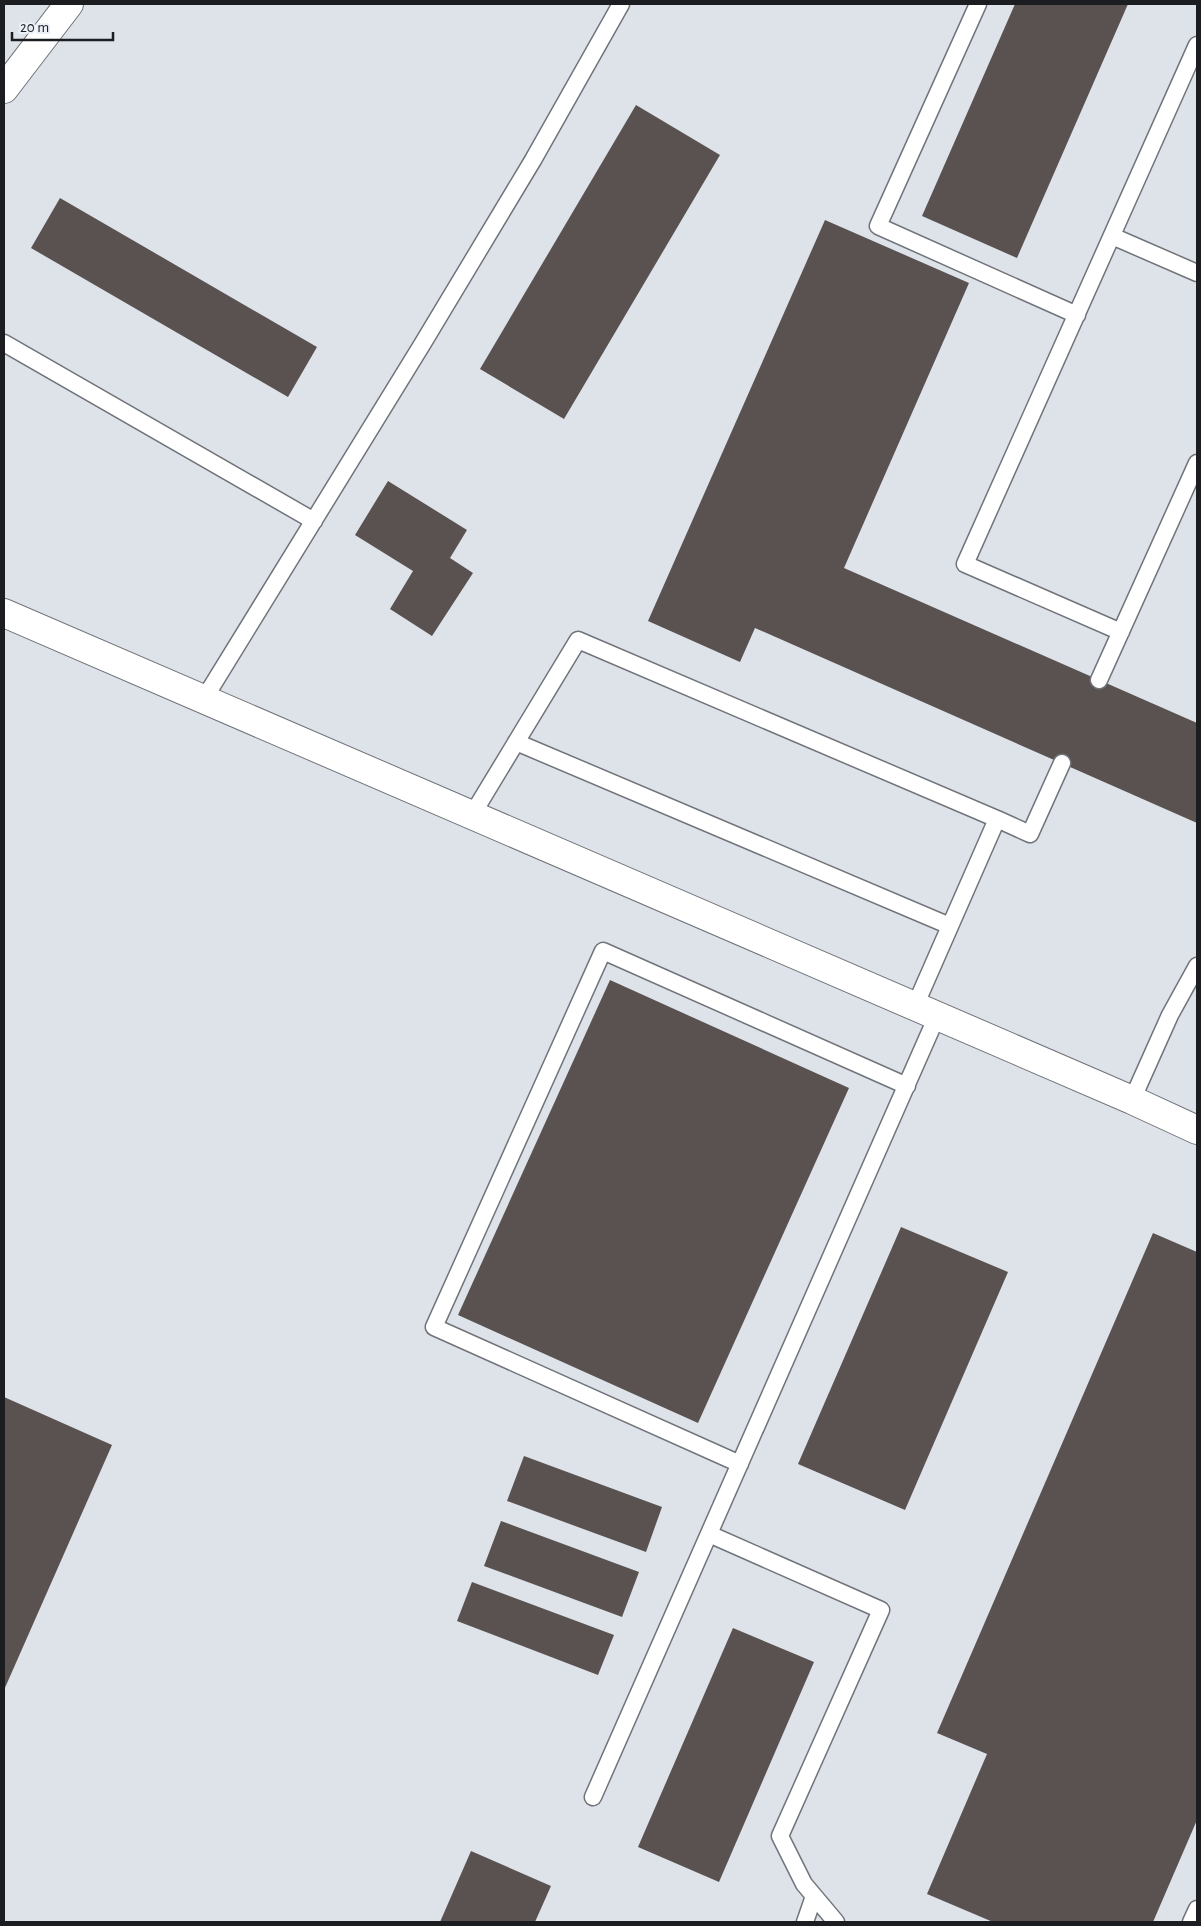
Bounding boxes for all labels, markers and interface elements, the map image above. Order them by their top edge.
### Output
scale bar [12,10,114,42]
text: 20 m [20,20,49,35]

